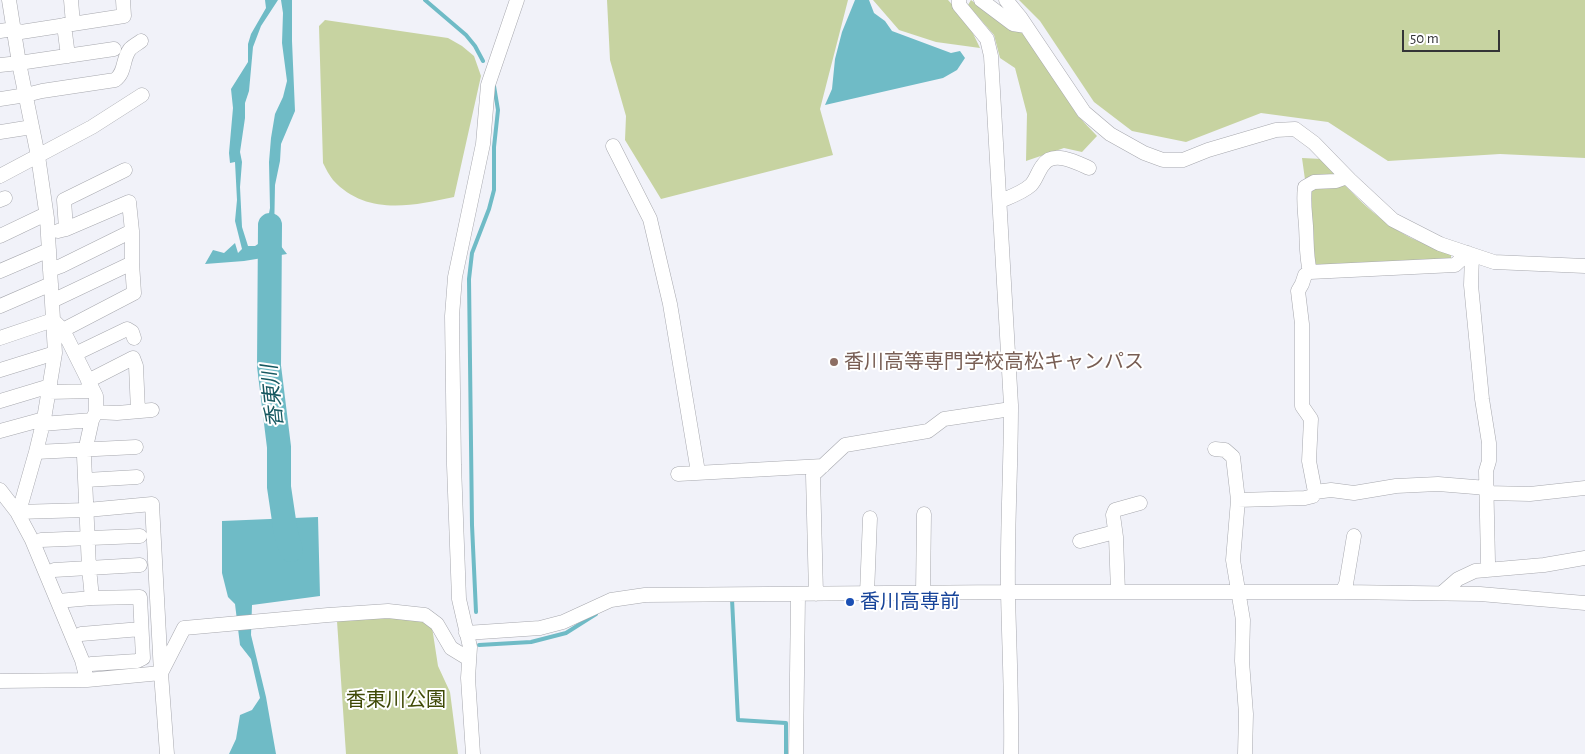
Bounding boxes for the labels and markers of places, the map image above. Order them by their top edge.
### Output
place label: 香川高等専門学校高松キャンパス [844,350,1144,374]
marker: 香川高等専門学校高松キャンパス [828,356,840,368]
place label: 香川高専前 [860,590,960,614]
marker: 香川高専前 [844,596,856,608]

